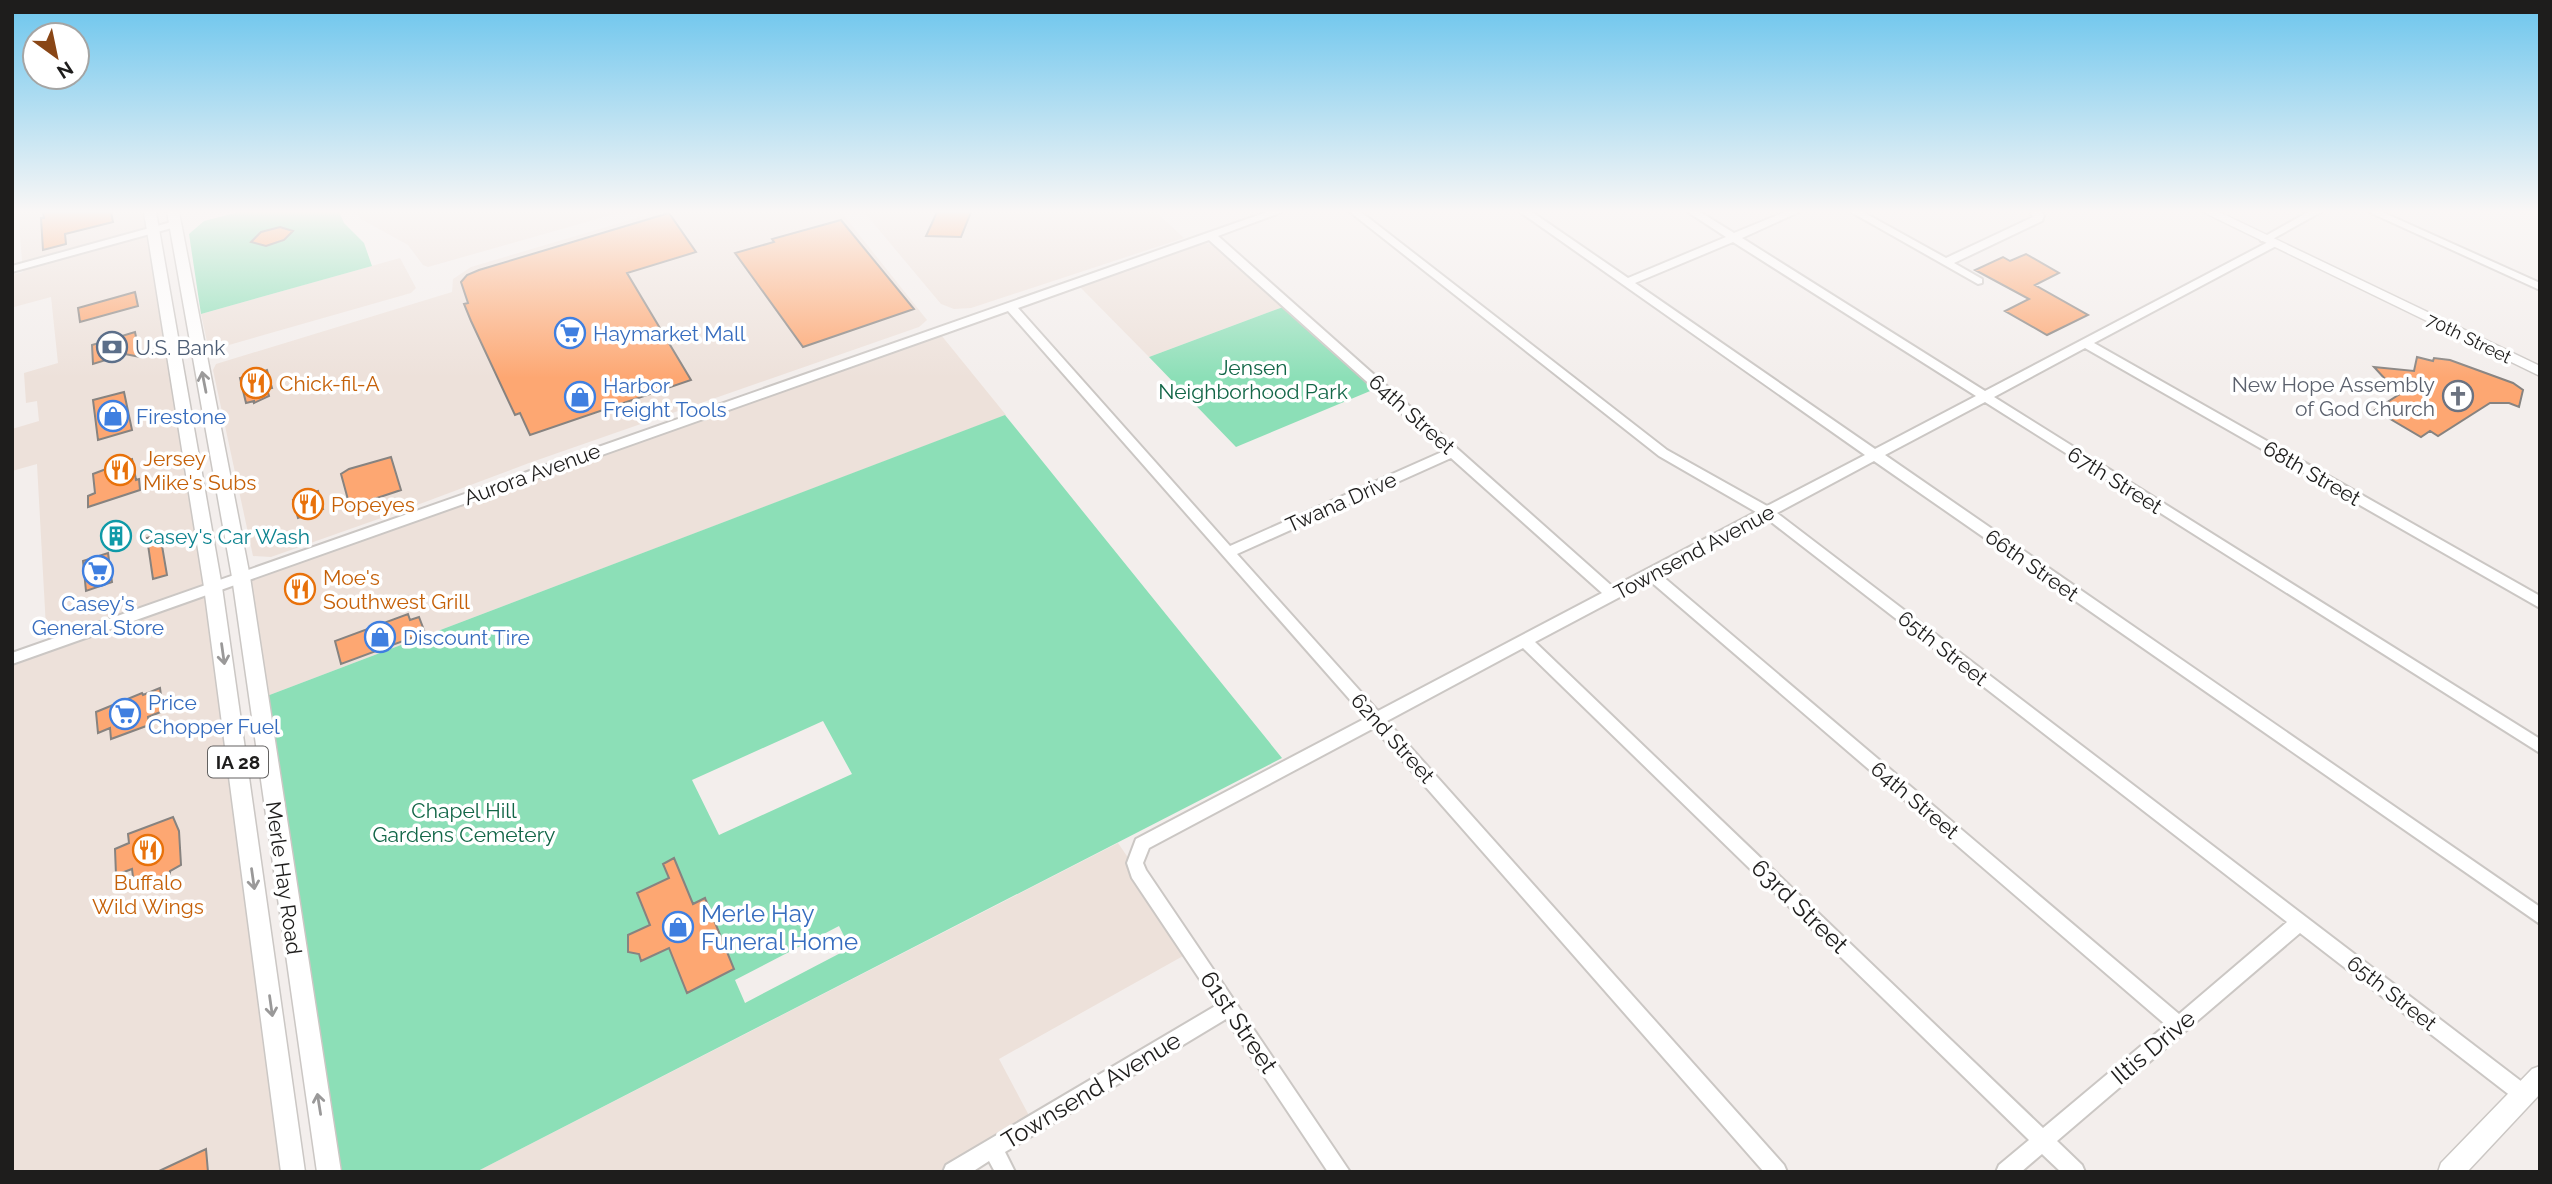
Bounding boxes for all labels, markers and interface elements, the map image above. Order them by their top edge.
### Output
north arrow [21,21,91,91]
text: N [53,57,77,83]
street label: 70th Street [2423,308,2515,368]
supermarket icon: Haymarket Mall [553,316,587,350]
place label: Haymarket Mall [593,321,746,346]
bank icon: U.S. Bank [95,330,129,364]
place label: U.S. Bank [135,335,225,360]
park label: Jensen Neighborhood Park [1158,355,1348,404]
restaurant icon: Chick-fil-A [239,366,273,400]
street label: 64th Street [1364,369,1460,459]
one-way arrow [196,371,210,394]
place label: Chick-fil-A [279,371,380,396]
place label: New Hope Assembly of God Church [2232,372,2435,421]
place label: Harbor Freight Tools [603,373,727,422]
church icon: New Hope Assembly of God Church [2441,379,2475,413]
shop icon: Harbor Freight Tools [563,380,597,414]
shop icon: Firestone [96,399,130,433]
place label: Firestone [136,404,226,429]
street label: 68th Street [2259,435,2365,511]
street label: Aurora Avenue [460,438,604,510]
street label: 67th Street [2063,441,2167,519]
place label: Jersey Mike's Subs [143,446,256,495]
restaurant icon: Jersey Mike's Subs [103,453,137,487]
street label: Twana Drive [1282,466,1400,538]
restaurant icon: Popeyes [291,487,325,521]
place label: Popeyes [331,492,415,517]
street label: Townsend Avenue [1610,499,1778,605]
building icon: Casey's Car Wash [99,519,133,553]
place label: Casey's Car Wash [139,524,310,549]
street label: 66th Street [1981,524,2083,606]
supermarket icon: Casey's General Store [81,554,115,588]
place label: Moe's Southwest Grill [323,565,470,614]
restaurant icon: Moe's Southwest Grill [283,572,317,606]
place label: Casey's General Store [32,591,164,640]
street label: 65th Street [1893,605,1993,691]
shop icon: Discount Tire [363,620,397,654]
place label: Discount Tire [403,625,530,650]
one-way arrow [216,642,229,665]
street label: 62nd Street [1346,688,1440,788]
place label: Price Chopper Fuel [148,690,280,739]
supermarket icon: Price Chopper Fuel [108,697,142,731]
road number: IA 28 [208,747,268,778]
street label: 64th Street [1866,756,1964,844]
park label: Chapel Hill Gardens Cemetery [373,798,555,847]
street label: Merle Hay Road [261,800,307,956]
restaurant icon: Buffalo Wild Wings [131,833,165,867]
street label: 63rd Street [1746,853,1854,959]
one-way arrow [247,868,260,890]
place label: Buffalo Wild Wings [92,870,204,919]
place label: Merle Hay Funeral Home [701,899,858,956]
shop icon: Merle Hay Funeral Home [661,910,695,944]
street label: 65th Street [2342,950,2442,1036]
street label: 61st Street [1194,965,1284,1079]
one-way arrow [264,994,277,1017]
street label: Iltis Drive [2105,1004,2201,1090]
street label: Townsend Avenue [996,1025,1186,1155]
one-way arrow [312,1093,325,1116]

